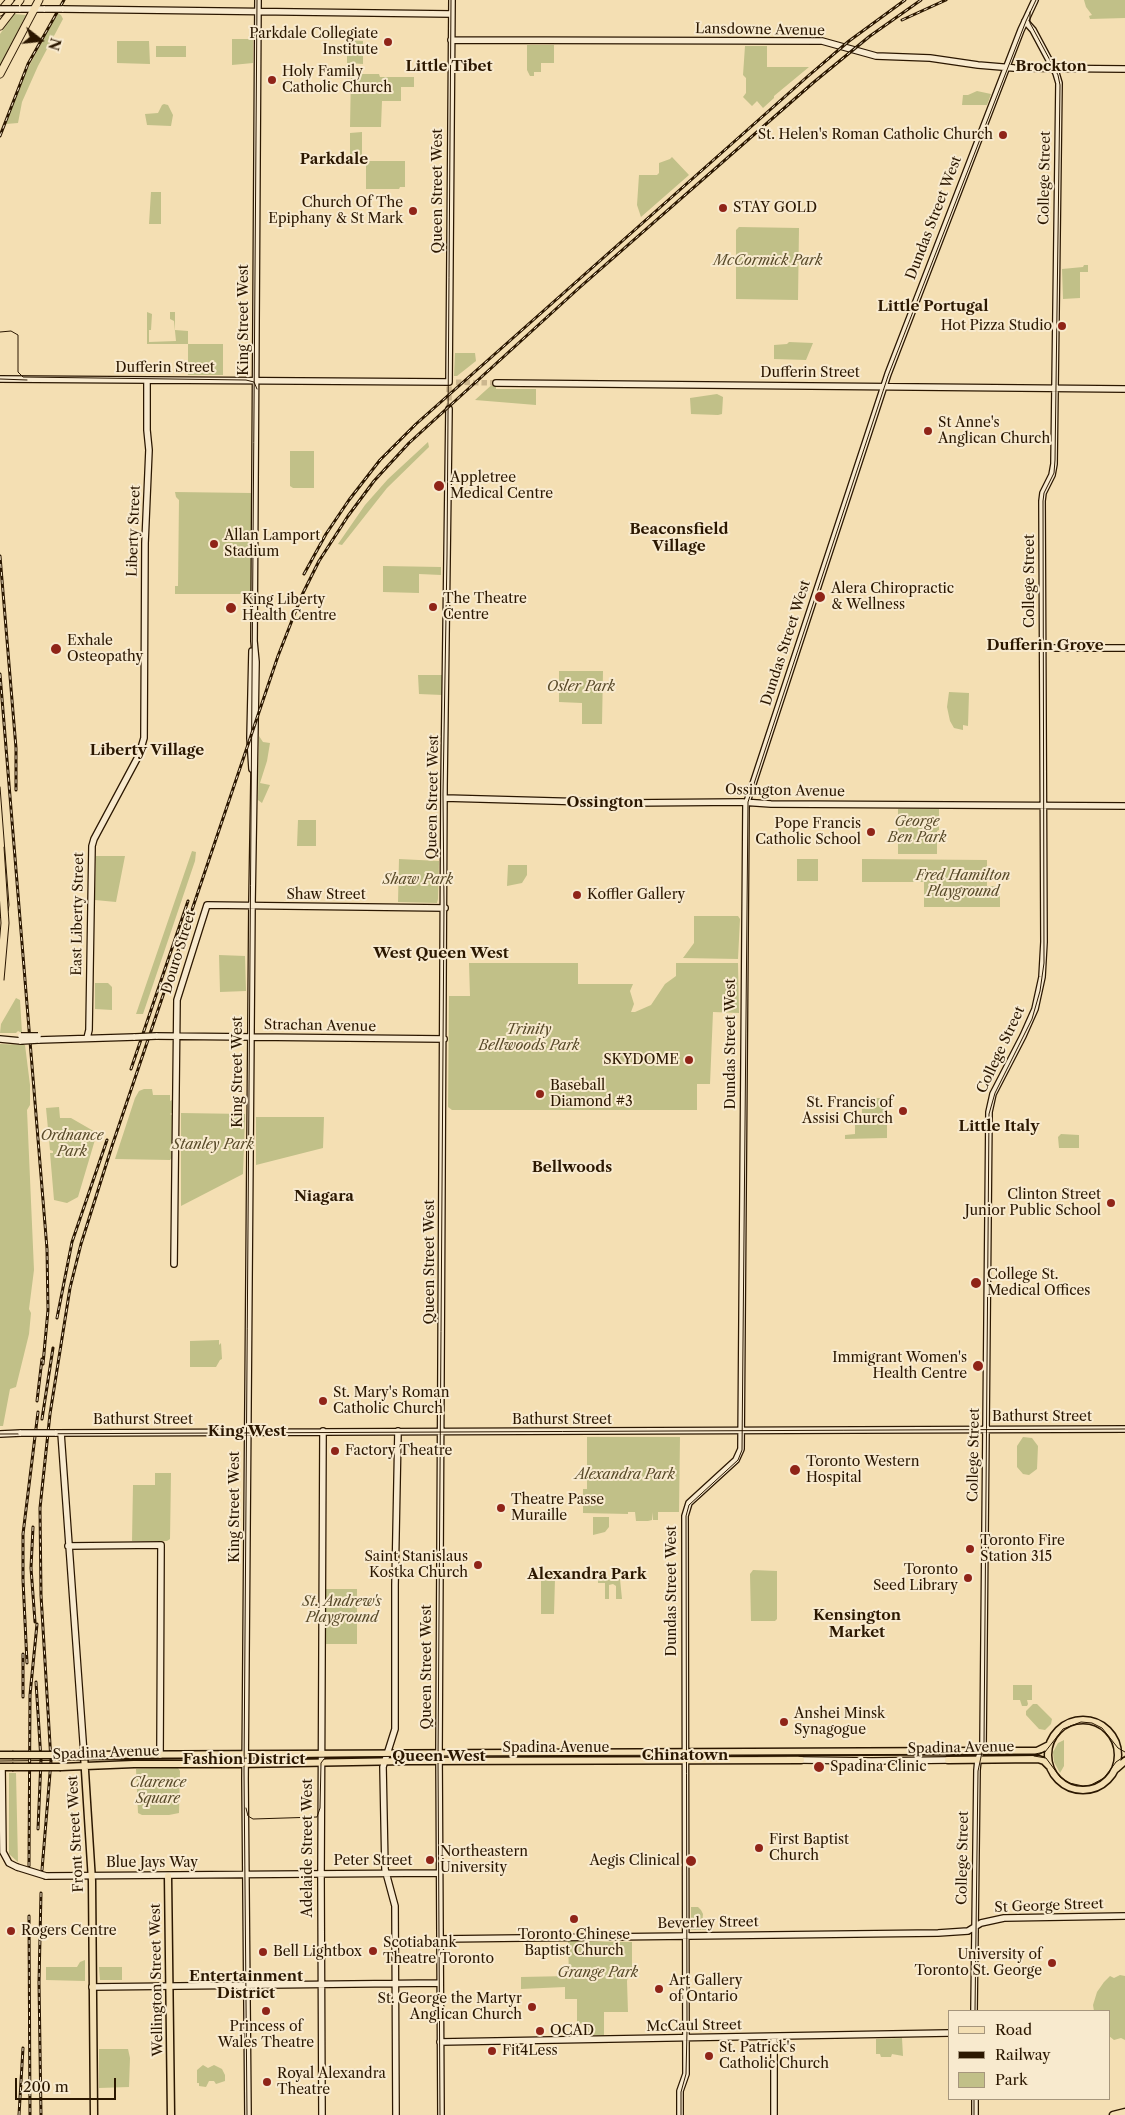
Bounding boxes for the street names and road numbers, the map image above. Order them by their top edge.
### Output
street label: Lansdowne Avenue [695,20,825,40]
street label: Queen Street West [430,129,446,253]
street label: College Street [1036,131,1054,225]
street label: Dundas Street West [903,154,965,282]
street label: King Street West [236,264,252,376]
street label: Dufferin Street [115,360,215,376]
street label: Dufferin Street [760,365,860,381]
street label: Liberty Street [124,485,144,577]
street label: College Street [1022,534,1038,628]
street label: Dundas Street West [758,578,814,708]
street label: Queen Street West [424,734,442,860]
street label: Ossington Avenue [725,782,845,800]
street label: East Liberty Street [69,852,87,976]
street label: Shaw Street [286,887,366,903]
street label: Douro Street [158,908,200,996]
street label: Dundas Street West [723,979,739,1109]
street label: College Street [974,1004,1028,1096]
street label: King Street West [230,1016,246,1128]
street label: Strachan Avenue [264,1017,376,1035]
street label: Queen Street West [422,1200,438,1324]
street label: College Street [965,1408,983,1502]
street label: Bathurst Street [992,1409,1092,1425]
street label: Bathurst Street [93,1412,193,1428]
street label: Bathurst Street [512,1412,612,1428]
street label: King Street West [227,1451,243,1563]
street label: Dundas Street West [664,1526,680,1656]
street label: Queen Street West [419,1605,435,1729]
street label: Spadina Avenue [907,1739,1015,1757]
street label: Spadina Avenue [503,1740,609,1756]
street label: Spadina Avenue [52,1743,160,1763]
street label: Front Street West [65,1775,87,1893]
street label: Adelaide Street West [300,1779,316,1917]
street label: College Street [954,1811,972,1905]
street label: Peter Street [334,1853,412,1869]
street label: Blue Jays Way [106,1855,198,1871]
street label: St George Street [994,1896,1104,1916]
street label: Wellington Street West [147,1903,167,2057]
street label: Beverley Street [657,1914,759,1932]
street label: McCaul Street [646,2017,742,2035]

